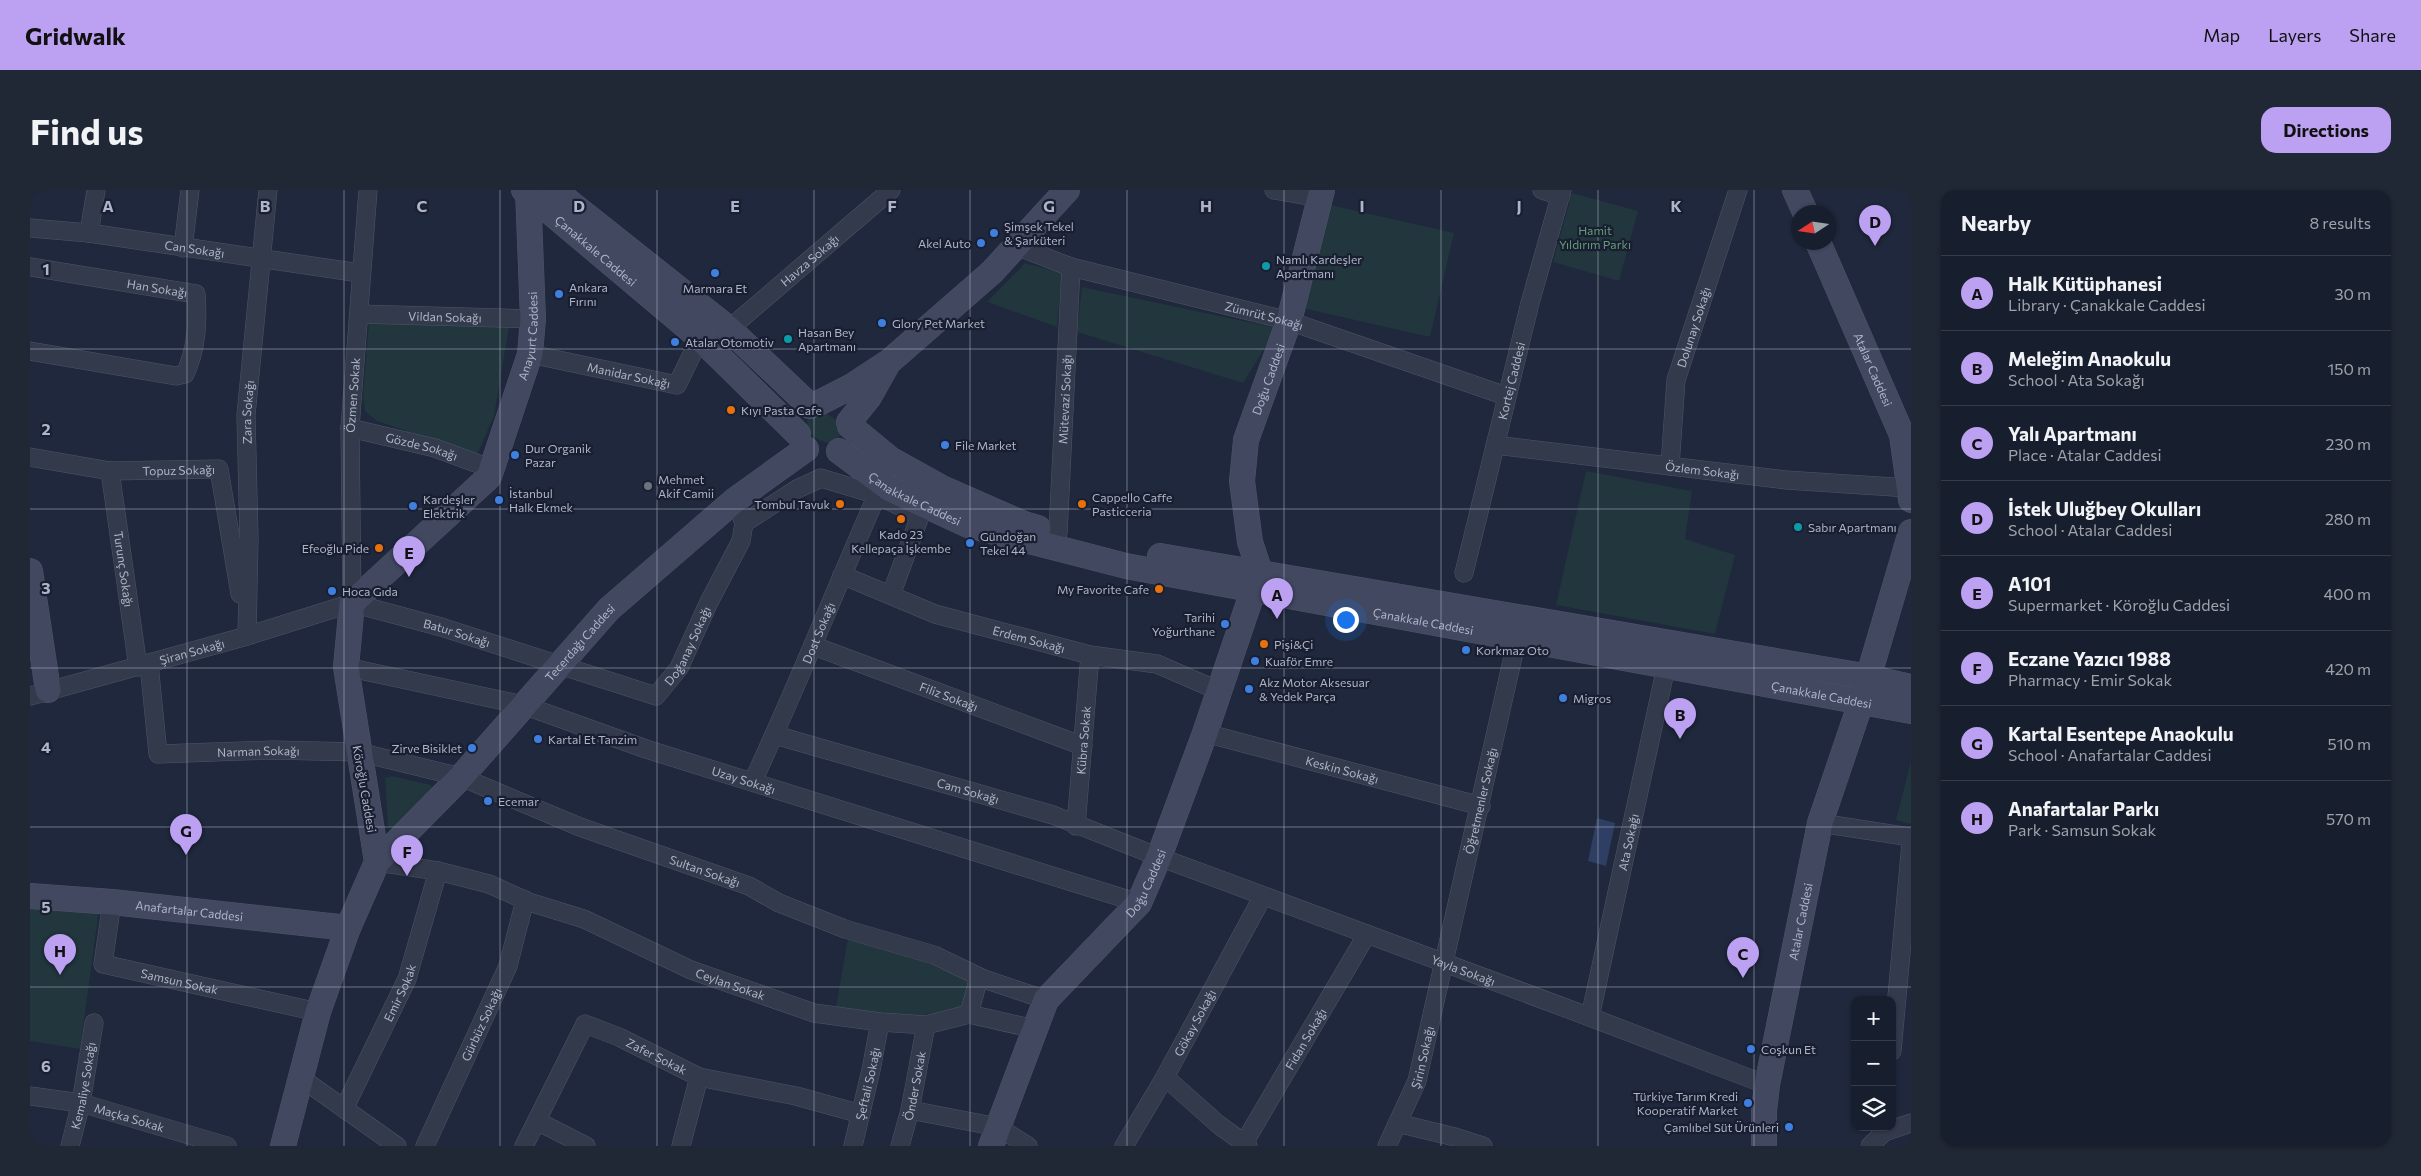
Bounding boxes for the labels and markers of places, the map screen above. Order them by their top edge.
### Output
pin: D [1859,205,1891,246]
place label: Şimşek Tekel & Şarküteri [1004,219,1074,247]
marker: Şimşek Tekel & Şarküteri [988,227,1000,239]
place label: Akel Auto [918,236,971,250]
marker: Akel Auto [975,237,987,249]
place label: Namlı Kardeşler Apartmanı [1276,252,1362,280]
marker: Namlı Kardeşler Apartmanı [1260,260,1272,272]
marker: Marmara Et [709,267,721,279]
place label: Ankara Fırını [569,280,608,308]
place label: Marmara Et [683,281,747,295]
marker: Ankara Fırını [553,288,565,300]
place label: Glory Pet Market [892,316,985,330]
marker: Glory Pet Market [876,317,888,329]
place label: Hasan Bey Apartmanı [798,325,856,353]
marker: Hasan Bey Apartmanı [782,333,794,345]
place label: Atalar Otomotiv [685,335,774,349]
marker: Atalar Otomotiv [669,336,681,348]
place label: Kıyı Pasta Cafe [741,403,822,417]
marker: Kıyı Pasta Cafe [725,404,737,416]
place label: File Market [955,438,1017,452]
marker: File Market [939,439,951,451]
place label: Dur Organik Pazar [525,441,592,469]
marker: Dur Organik Pazar [509,449,521,461]
place label: Mehmet Akif Camii [658,472,714,500]
marker: Mehmet Akif Camii [642,480,654,492]
place label: İstanbul Halk Ekmek [509,486,574,514]
place label: Cappello Caffe Pasticceria [1092,490,1172,518]
place label: Kardeşler Elektrik [423,492,475,520]
marker: İstanbul Halk Ekmek [493,494,505,506]
place label: Tombul Tavuk [754,497,830,511]
marker: Tombul Tavuk [834,498,846,510]
marker: Cappello Caffe Pasticceria [1076,498,1088,510]
marker: Kardeşler Elektrik [407,500,419,512]
marker: Kado 23 Kellepaça İşkembe [895,513,907,525]
place label: Sabır Apartmanı [1808,520,1897,534]
marker: Sabır Apartmanı [1792,521,1804,533]
place label: Kado 23 Kellepaça İşkembe [851,527,951,555]
place label: Gündoğan Tekel 44 [980,529,1036,557]
pin: E [393,536,425,577]
marker: Gündoğan Tekel 44 [964,537,976,549]
place label: Efeoğlu Pide [302,541,369,555]
marker: Efeoğlu Pide [373,542,385,554]
pin: A [1261,578,1293,619]
place label: My Favorite Cafe [1057,582,1149,596]
marker: My Favorite Cafe [1153,583,1165,595]
place label: Hoca Gıda [342,584,398,598]
marker: Hoca Gıda [326,585,338,597]
place label: Tarihi Yoğurthane [1152,610,1215,638]
marker: Tarihi Yoğurthane [1219,618,1231,630]
place label: Pişi&Çi [1274,637,1313,651]
marker: Pişi&Çi [1258,638,1270,650]
place label: Korkmaz Oto [1476,643,1549,657]
marker: Korkmaz Oto [1460,644,1472,656]
place label: Kuaför Emre [1265,654,1333,668]
marker: Kuaför Emre [1249,655,1261,667]
place label: Akz Motor Aksesuar & Yedek Parça [1259,675,1370,703]
marker: Akz Motor Aksesuar & Yedek Parça [1243,683,1255,695]
place label: Migros [1573,691,1611,705]
marker: Migros [1557,692,1569,704]
pin: B [1664,698,1696,739]
place label: Kartal Et Tanzim [548,732,637,746]
marker: Kartal Et Tanzim [532,733,544,745]
place label: Zirve Bisiklet [391,741,462,755]
marker: Zirve Bisiklet [466,742,478,754]
place label: Ecemar [498,794,539,808]
marker: Ecemar [482,795,494,807]
pin: G [170,814,202,855]
pin: F [391,835,423,876]
pin: H [44,934,76,975]
pin: C [1727,937,1759,978]
place label: Coşkun Et [1761,1042,1816,1056]
marker: Coşkun Et [1745,1043,1757,1055]
place label: Türkiye Tarım Kredi Kooperatif Market [1633,1089,1738,1117]
marker: Türkiye Tarım Kredi Kooperatif Market [1742,1097,1754,1109]
place label: Çamlıbel Süt Ürünleri [1664,1120,1779,1134]
marker: Çamlıbel Süt Ürünleri [1783,1121,1795,1133]

